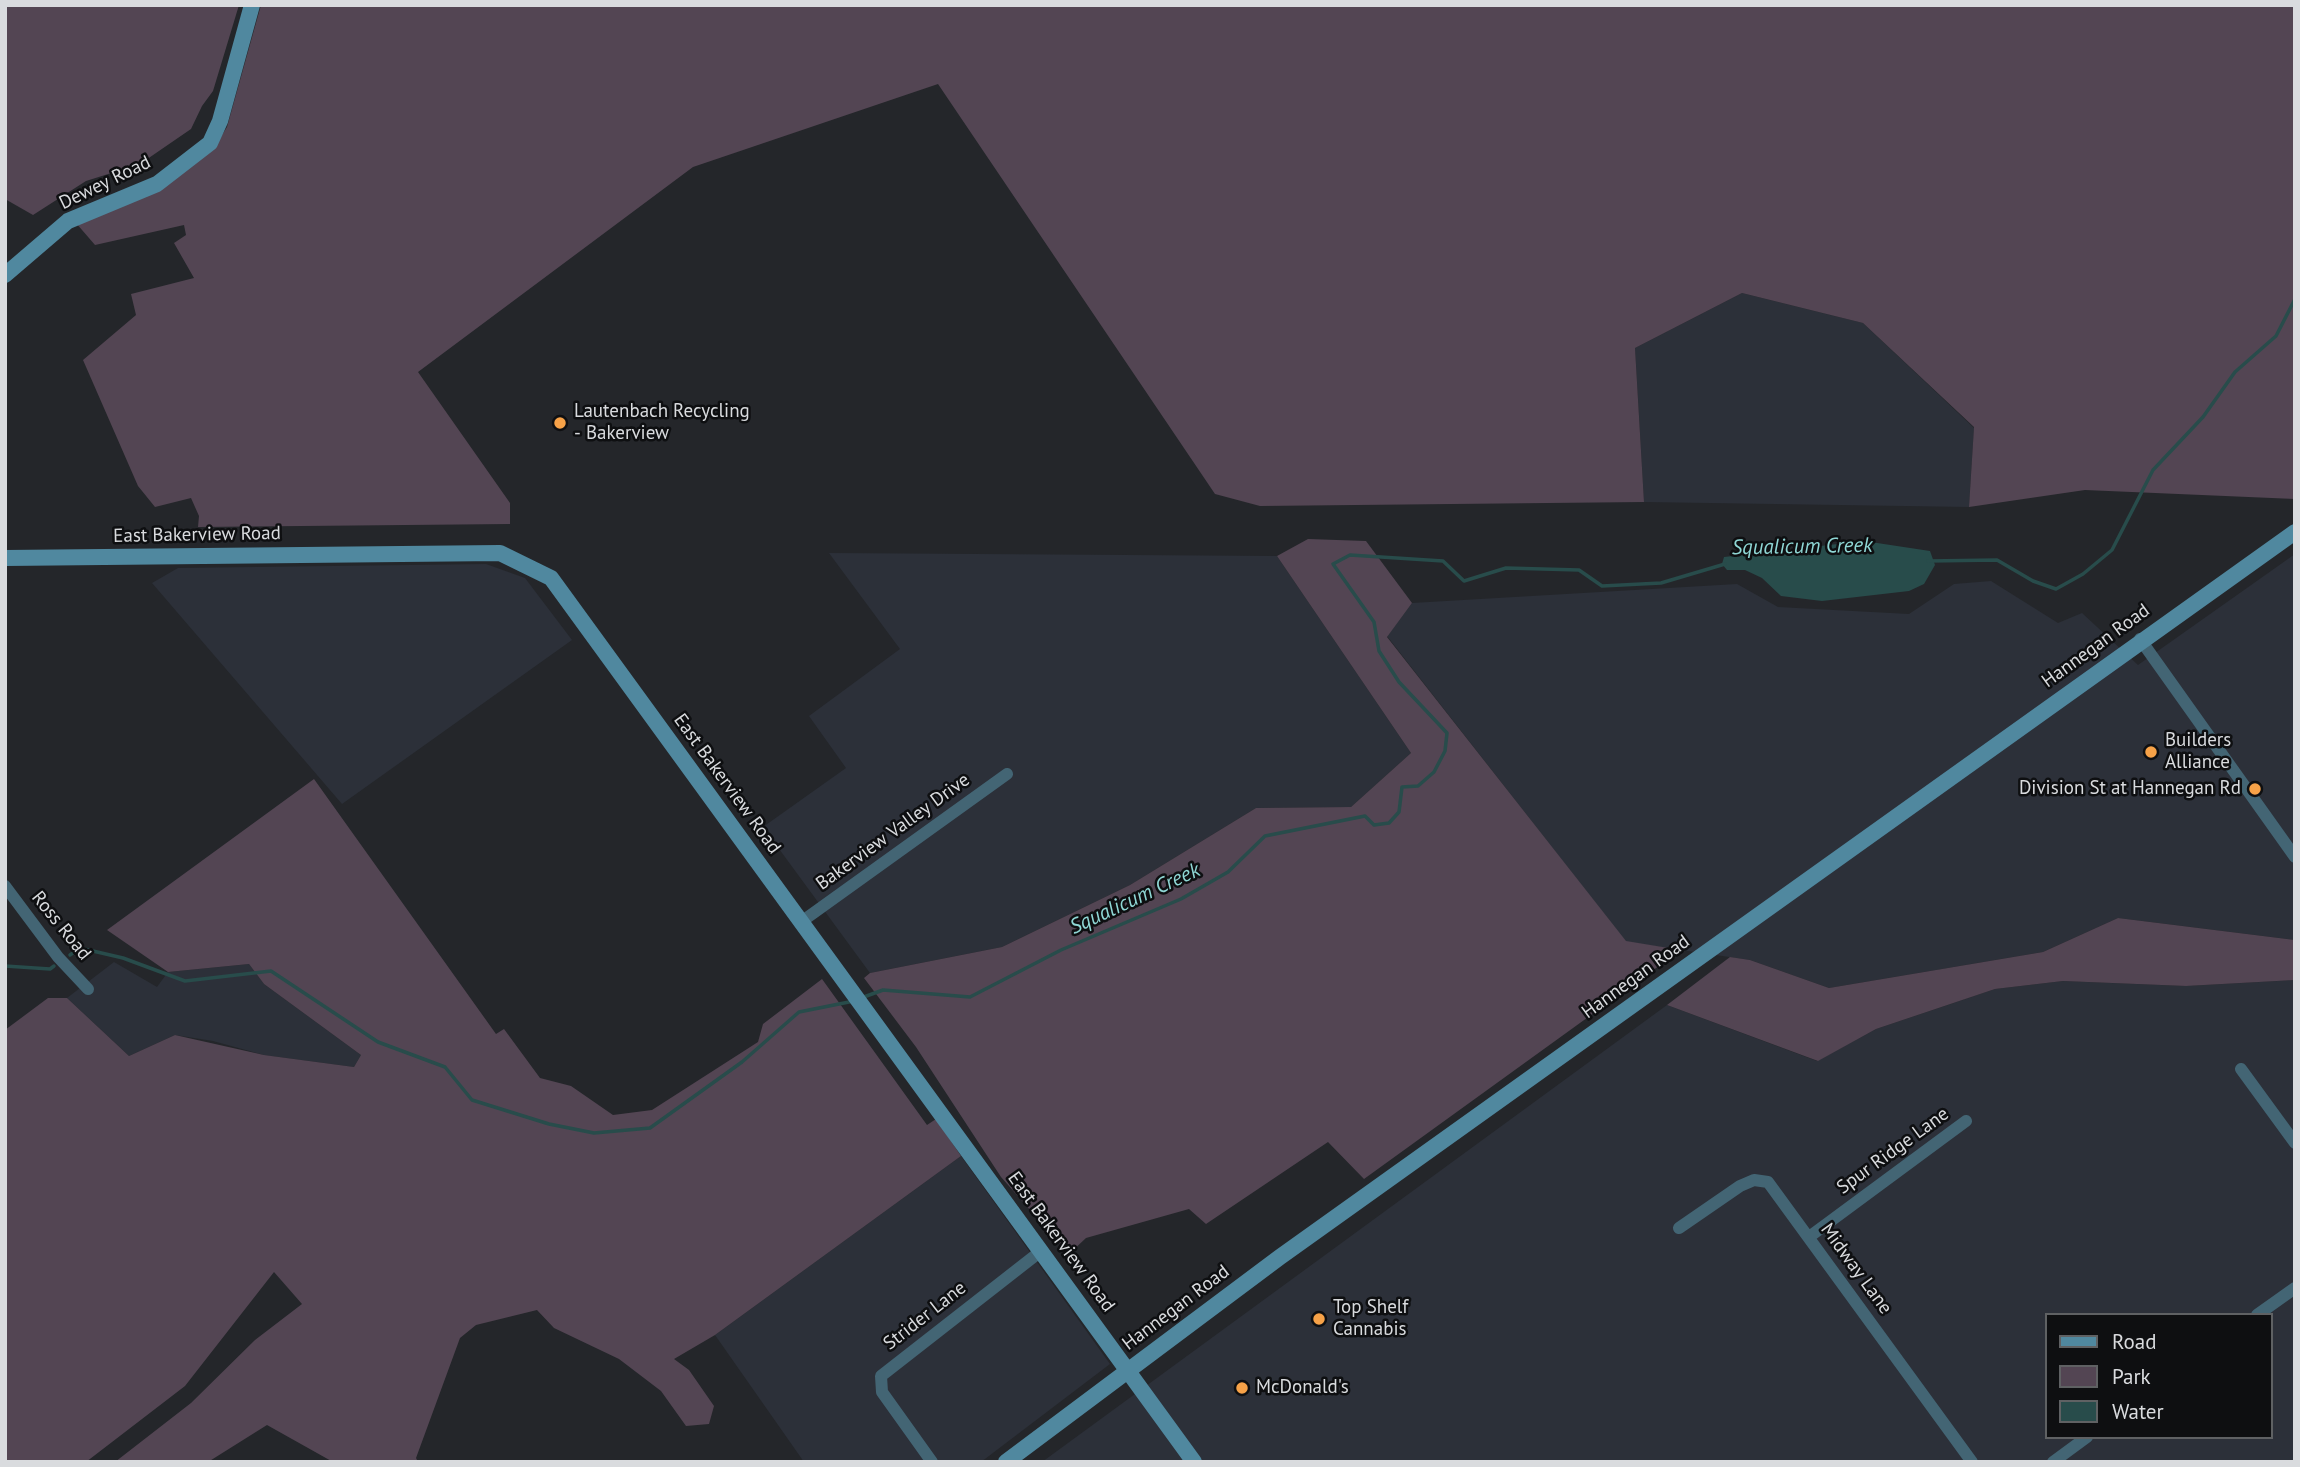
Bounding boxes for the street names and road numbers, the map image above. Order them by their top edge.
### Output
street label: Dewey Road [56,151,154,215]
street label: East Bakerview Road [113,522,281,548]
street label: Hannegan Road [2038,599,2154,693]
street label: East Bakerview Road [669,710,785,858]
street label: Bakerview Valley Drive [812,769,974,895]
street label: Ross Road [26,887,96,965]
street label: Hannegan Road [1578,930,1694,1024]
street label: Spur Ridge Lane [1833,1103,1953,1199]
street label: East Bakerview Road [1003,1168,1119,1316]
street label: Midway Lane [1815,1219,1897,1319]
street label: Hannegan Road [1118,1260,1234,1356]
street label: Strider Lane [879,1277,971,1355]

